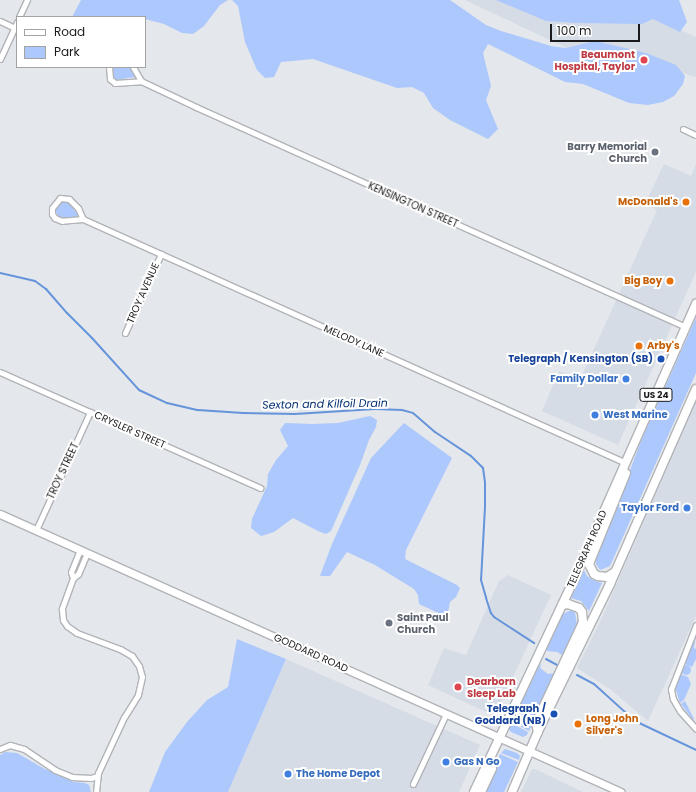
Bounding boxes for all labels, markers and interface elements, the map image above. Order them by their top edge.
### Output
legend [16,16,146,68]
scale bar [552,16,642,42]
text: 100 m [557,22,591,39]
text: Road [54,23,85,40]
text: Park [54,43,80,60]
place label: Beaumont Hospital, Taylor [555,48,635,72]
marker: Beaumont Hospital, Taylor [638,54,650,66]
place label: Barry Memorial Church [567,140,647,164]
marker: Barry Memorial Church [650,147,660,157]
street label: KENSINGTON STREET [366,180,460,230]
place label: McDonald's [618,196,678,208]
marker: McDonald's [681,197,691,207]
street label: TROY AVENUE [124,261,162,325]
place label: Big Boy [624,275,662,287]
marker: Big Boy [665,276,675,286]
street label: MELODY LANE [322,322,386,360]
place label: Arby's [647,340,680,352]
marker: Arby's [634,341,644,351]
place label: Telegraph / Kensington (SB) [508,353,653,365]
marker: Telegraph / Kensington (SB) [656,354,666,364]
place label: Family Dollar [550,373,618,385]
marker: Family Dollar [621,374,631,384]
road number: US 24 [639,388,673,402]
water label: Sexton and Kilfoil Drain [262,396,388,412]
street label: CRYSLER STREET [93,409,167,451]
place label: West Marine [603,409,668,421]
marker: West Marine [590,410,600,420]
street label: TROY STREET [45,441,81,501]
place label: Taylor Ford [621,502,679,514]
marker: Taylor Ford [682,503,692,513]
street label: TELEGRAPH ROAD [564,508,610,590]
place label: Saint Paul Church [397,611,449,634]
marker: Saint Paul Church [384,618,394,628]
street label: GODDARD ROAD [272,631,350,675]
place label: Dearborn Sleep Lab [467,675,516,698]
marker: Dearborn Sleep Lab [452,681,464,693]
place label: Telegraph / Goddard (NB) [475,702,546,726]
marker: Telegraph / Goddard (NB) [549,709,559,719]
place label: Long John Silver's [586,712,638,736]
marker: Long John Silver's [573,719,583,729]
place label: Gas N Go [454,756,500,768]
marker: Gas N Go [441,757,451,767]
place label: The Home Depot [296,768,380,780]
marker: The Home Depot [283,769,293,779]

